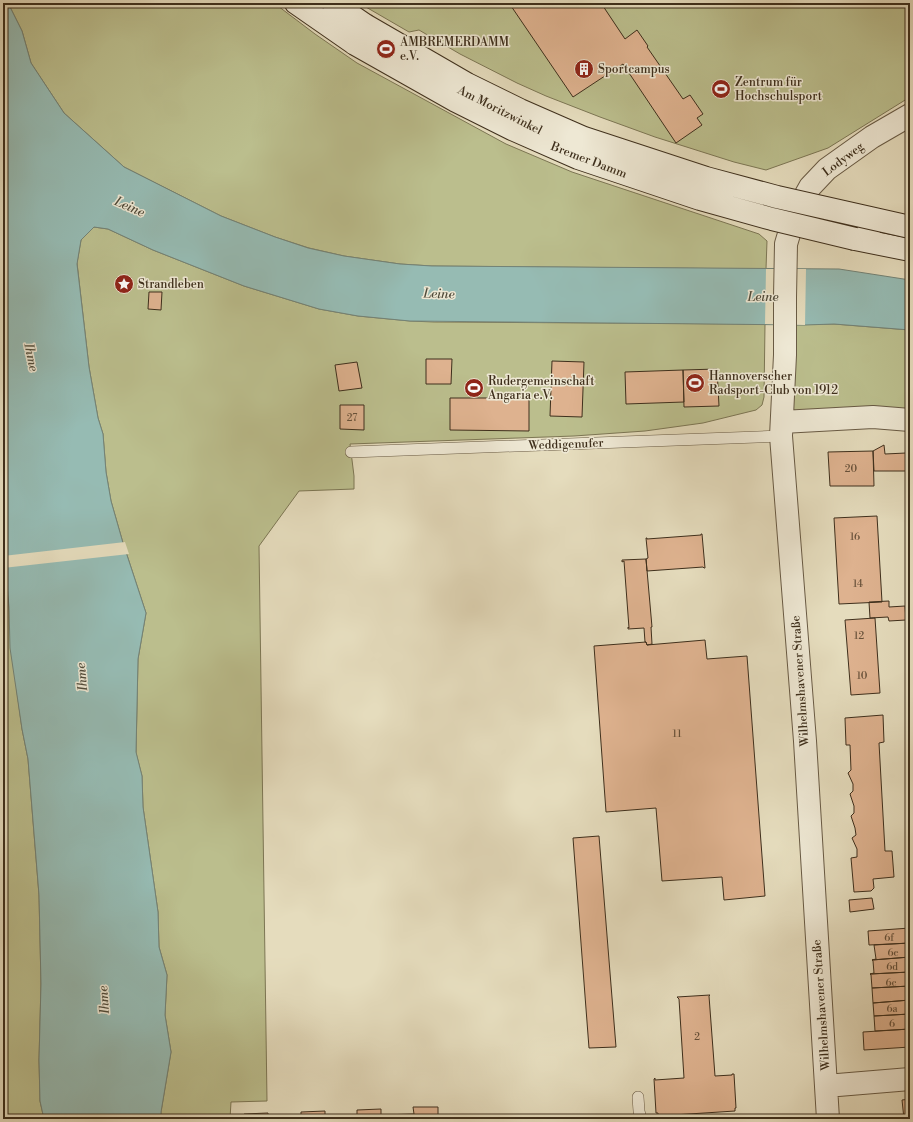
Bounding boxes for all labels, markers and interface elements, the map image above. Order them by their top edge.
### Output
place label: AMBREMERDAMM e.V. [399,35,510,64]
sports icon: AMBREMERDAMM e.V. [375,38,397,60]
building icon: Sportcampus [573,58,595,80]
place label: Sportcampus [598,62,670,77]
place label: Zentrum für Hochschulsport [735,75,823,104]
sports icon: Zentrum für Hochschulsport [710,78,732,100]
street label: Am Moritzwinkel [454,82,545,138]
street label: Bremer Damm [548,139,629,182]
street label: Lodyweg [820,139,868,180]
water label: Leine [111,193,147,221]
place icon: Strandleben [113,273,135,295]
place label: Strandleben [138,277,204,292]
water label: Leine [422,285,455,303]
water label: Leine [746,289,779,305]
water label: Ihme [20,341,42,373]
place label: Hannoverscher Radsport-Club von 1912 [709,369,838,398]
sports icon: Hannoverscher Radsport-Club von 1912 [684,372,706,394]
place label: Rudergemeinschaft Angaria e.V. [487,374,595,403]
sports icon: Rudergemeinschaft Angaria e.V. [463,377,485,399]
house number: 27 [347,412,357,424]
street label: Weddigenufer [527,436,604,453]
house number: 20 [845,463,858,475]
house number: 16 [850,531,860,543]
house number: 14 [853,578,863,590]
street label: Wilhelmshavener Straße [788,615,813,748]
house number: 12 [854,630,864,642]
water label: Ihme [73,662,91,693]
house number: 10 [857,670,868,682]
house number: 11 [673,728,682,740]
house number: 6f [884,932,894,944]
street label: Wilhelmshavener Straße [809,939,834,1072]
house number: 6e [887,947,899,959]
house number: 6d [886,961,898,973]
house number: 6c [885,977,897,989]
water label: Ihme [95,985,113,1016]
house number: 6a [886,1003,898,1015]
house number: 6 [889,1018,895,1030]
house number: 2 [694,1031,700,1043]

